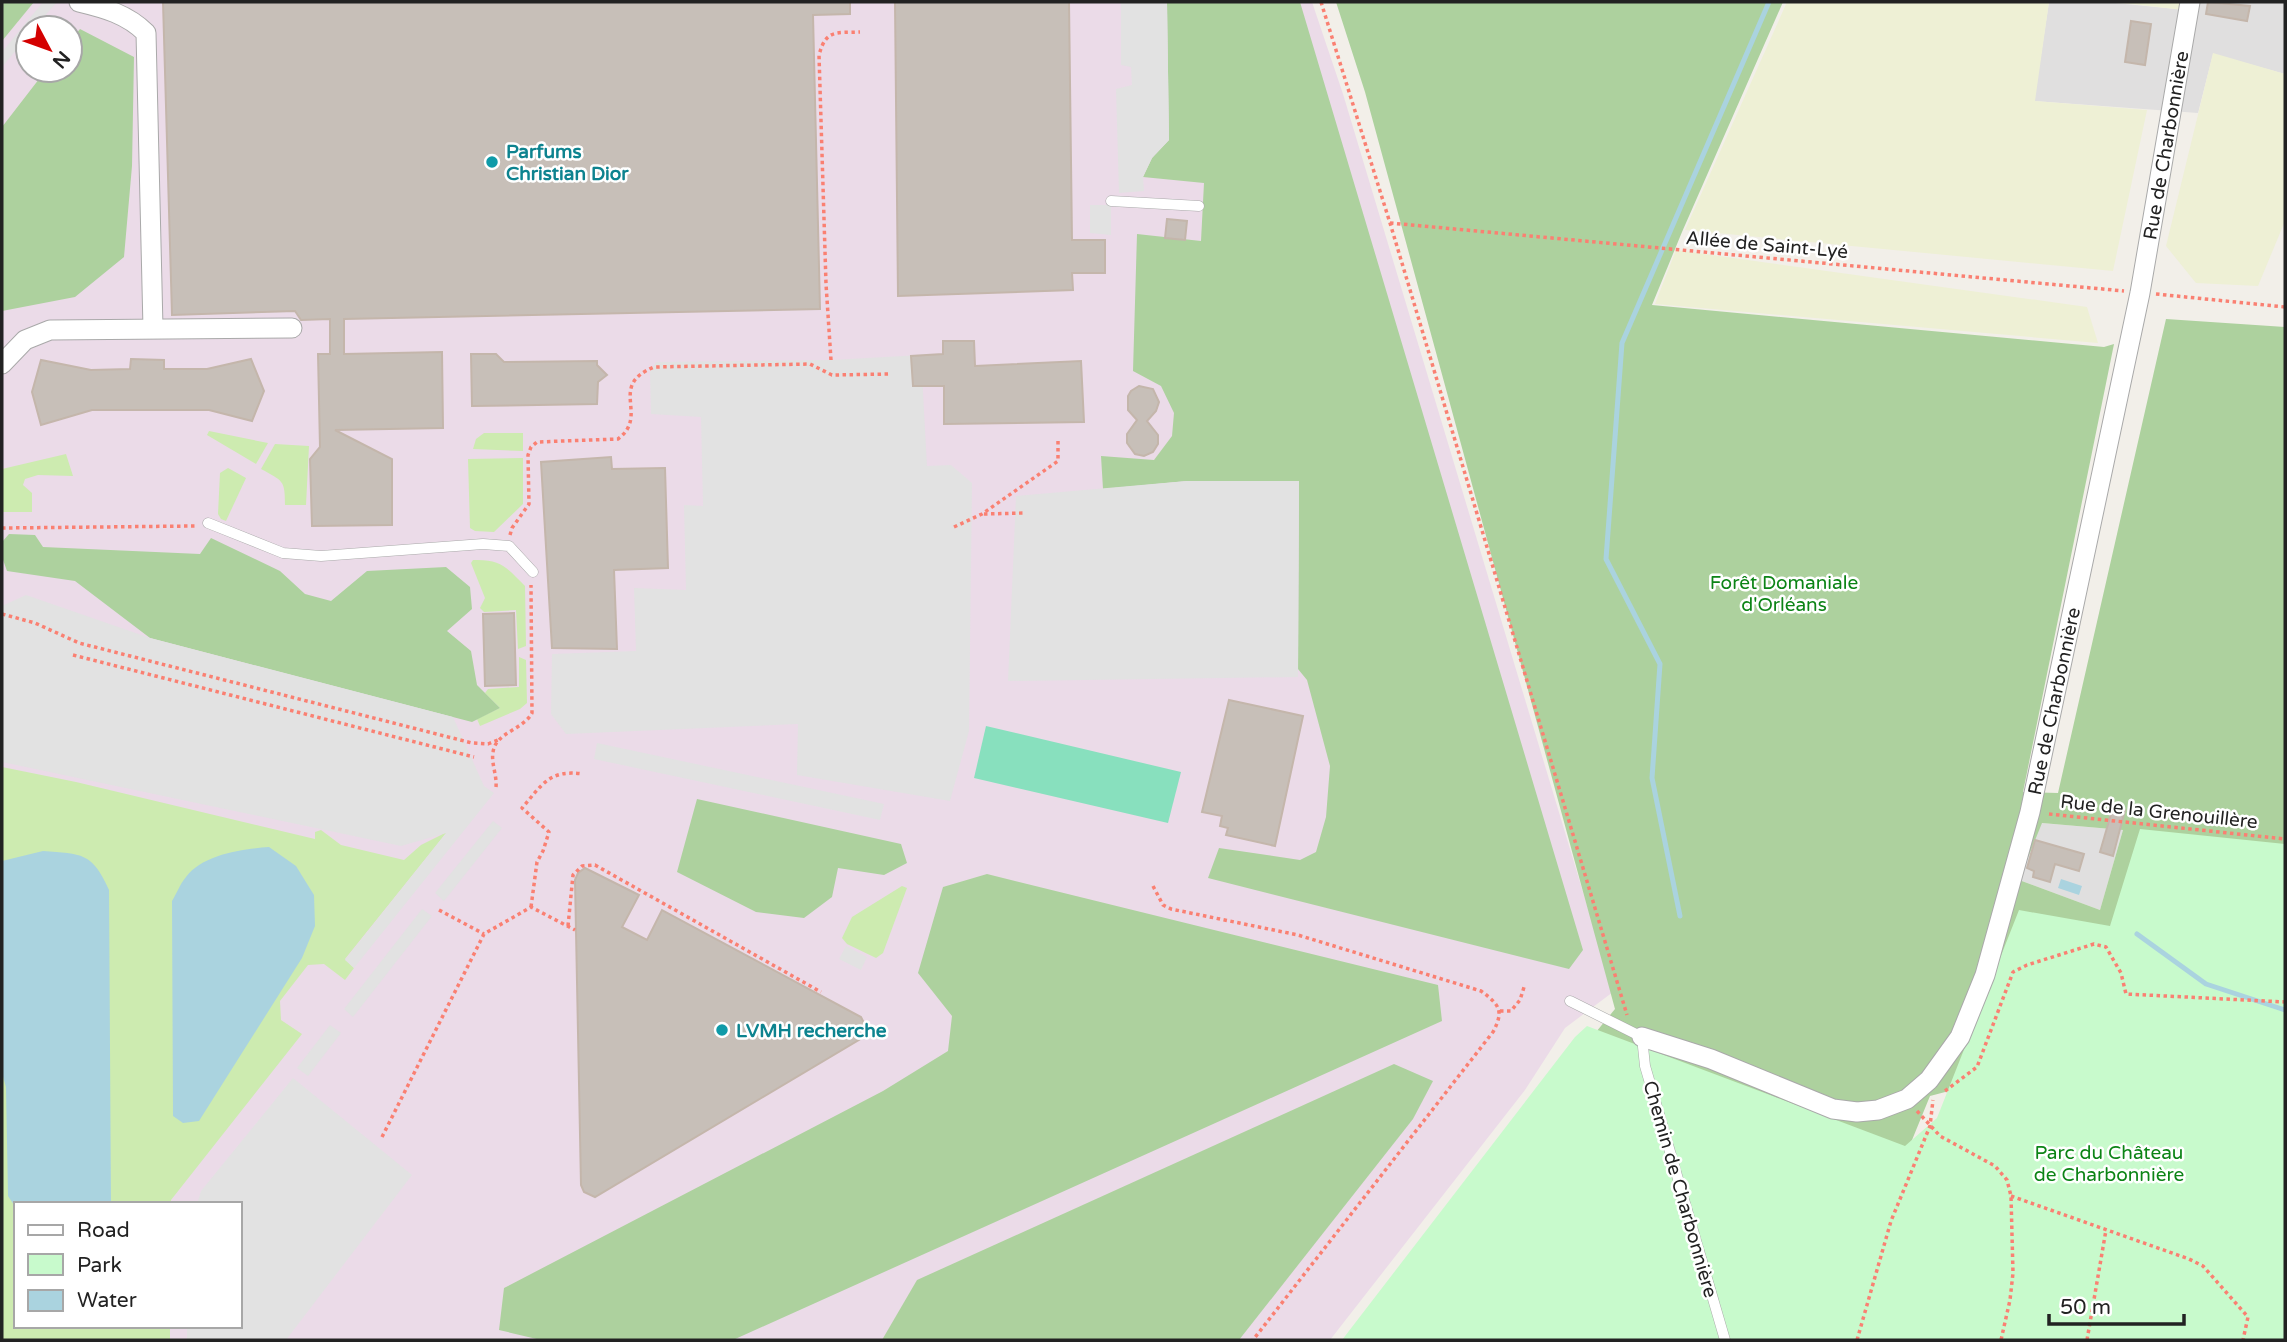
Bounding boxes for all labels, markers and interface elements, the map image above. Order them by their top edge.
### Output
north arrow [14,14,84,84]
text: N [48,47,74,72]
street label: Rue de Charbonnière [2139,49,2193,242]
place label: Parfums Christian Dior [506,141,629,185]
marker: Parfums Christian Dior [484,154,500,170]
street label: Allée de Saint-Lyé [1685,227,1849,263]
park label: Forêt Domaniale d'Orléans [1710,572,1858,616]
street label: Rue de Charbonnière [2024,605,2085,797]
street label: Rue de la Grenouillère [2059,791,2259,833]
place label: LVMH recherche [736,1020,887,1042]
marker: LVMH recherche [714,1022,730,1038]
street label: Chemin de Charbonnière [1639,1078,1722,1300]
park label: Parc du Château de Charbonnière [2034,1142,2184,1186]
legend [14,1202,242,1328]
text: Road [77,1218,130,1243]
text: Park [77,1253,122,1278]
scale bar [2049,1282,2184,1326]
text: Water [77,1288,137,1313]
text: 50 m [2060,1295,2111,1320]

